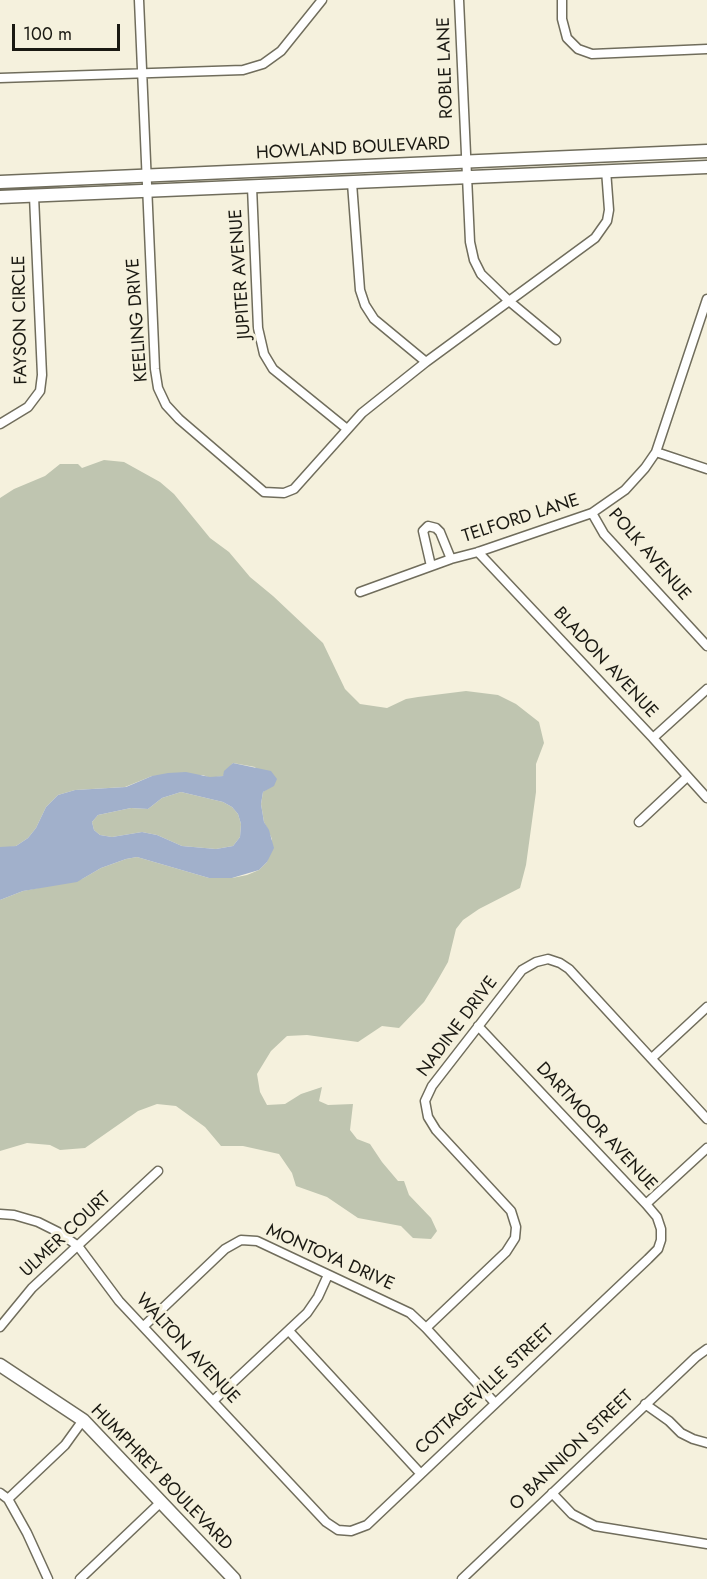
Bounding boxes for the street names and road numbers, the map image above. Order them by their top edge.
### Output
street label: ROBLE LANE [433,17,459,119]
street label: HOWLAND BOULEVARD [255,133,451,165]
street label: JUPITER AVENUE [226,208,256,340]
street label: FAYSON CIRCLE [9,255,33,385]
street label: KEELING DRIVE [123,257,153,383]
street label: TELFORD LANE [460,490,582,548]
street label: POLK AVENUE [603,505,695,605]
street label: BLADON AVENUE [548,603,662,723]
street label: NADINE DRIVE [413,972,503,1082]
street label: DARTMOOR AVENUE [531,1058,661,1196]
street label: ULMER COURT [16,1188,116,1282]
street label: MONTOYA DRIVE [263,1220,397,1296]
street label: WALTON AVENUE [130,1289,244,1409]
street label: COTTAGEVILLE STREET [411,1320,559,1460]
street label: O BANNION STREET [506,1386,638,1516]
street label: HUMPHREY BOULEVARD [86,1400,236,1556]

